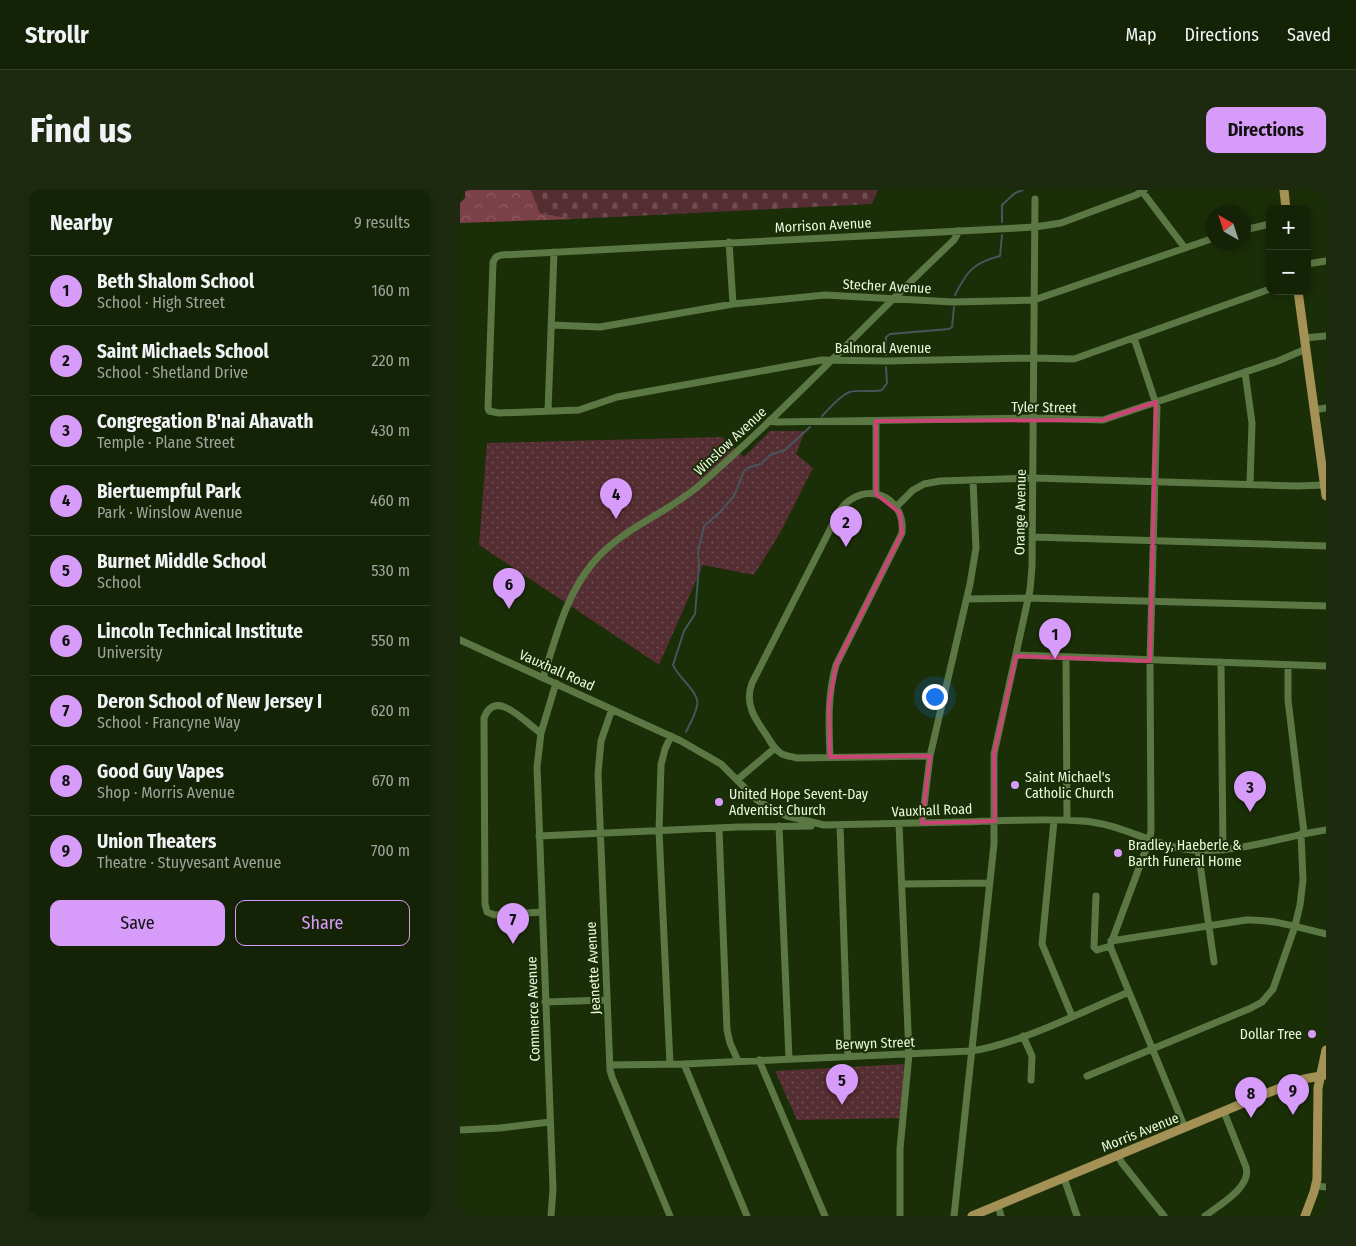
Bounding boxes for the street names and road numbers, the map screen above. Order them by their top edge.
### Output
street label: Morrison Avenue [774,214,872,237]
street label: Stecher Avenue [842,276,932,297]
street label: Balmoral Avenue [835,340,931,357]
street label: Tyler Street [1011,398,1077,417]
street label: Winslow Avenue [691,403,770,479]
street label: Orange Avenue [1011,469,1030,555]
street label: Vauxhall Road [516,646,597,695]
street label: Vauxhall Road [891,801,973,820]
street label: Jeanette Avenue [583,921,604,1015]
street label: Commerce Avenue [523,956,544,1062]
street label: Berwyn Street [835,1034,916,1053]
street label: Morris Avenue [1099,1109,1181,1156]

